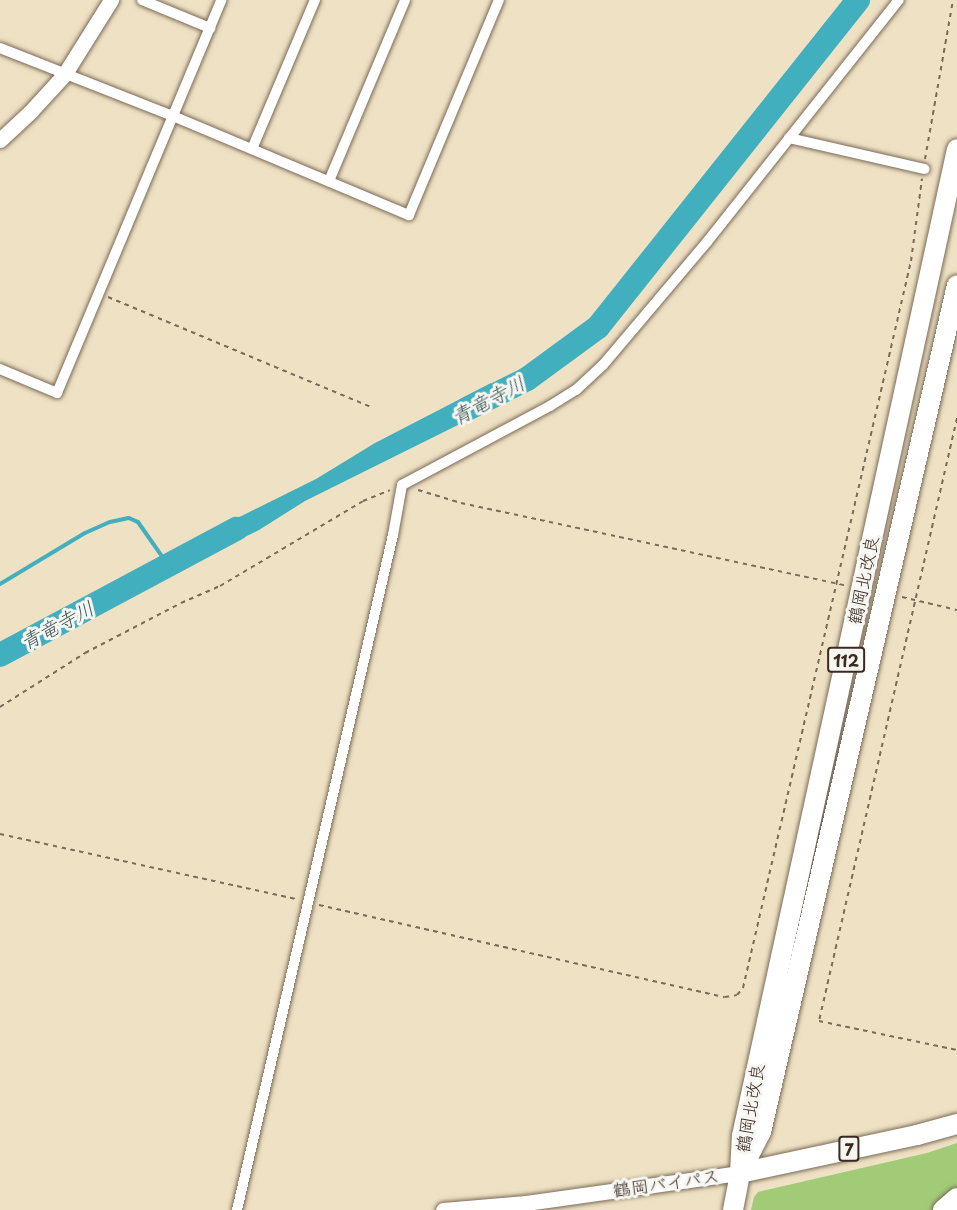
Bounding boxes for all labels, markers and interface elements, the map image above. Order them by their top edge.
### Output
water label: 青竜寺川 [447,371,529,429]
street label: 鶴岡北改良 [843,534,883,626]
water label: 青竜寺川 [16,596,98,654]
road number: 112 [826,647,866,673]
street label: 鶴岡北改良 [732,1062,768,1154]
road number: 7 [837,1136,861,1162]
street label: 鶴岡バイパス [611,1165,721,1201]

